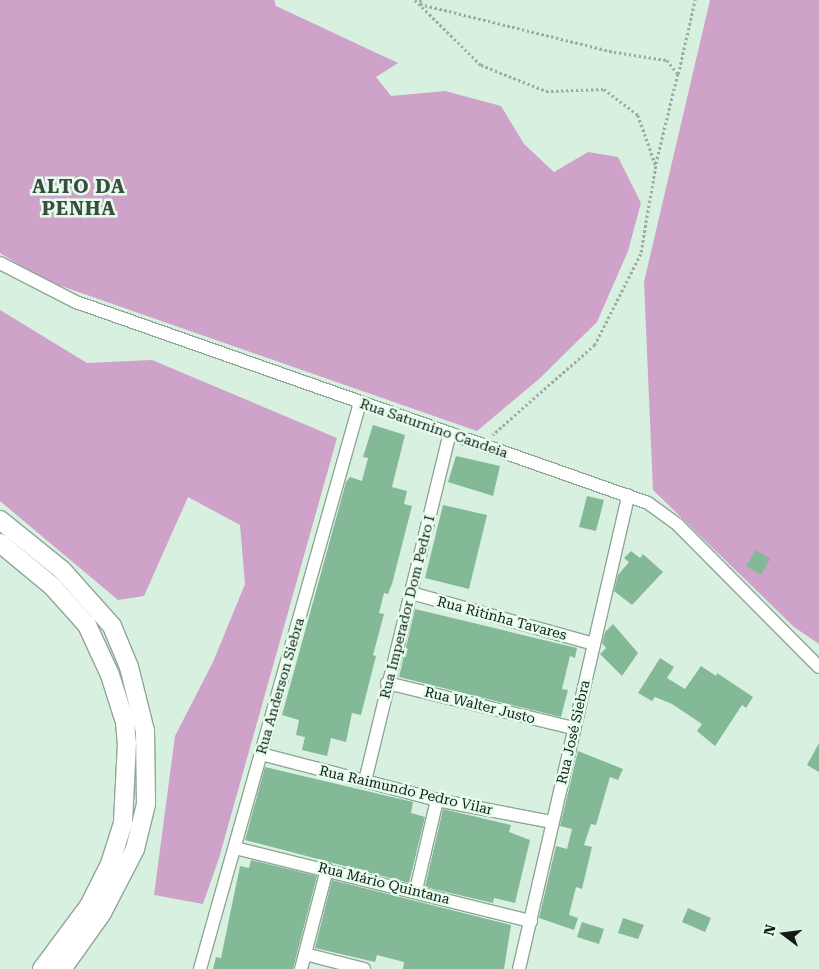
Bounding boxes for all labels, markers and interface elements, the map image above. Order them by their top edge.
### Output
district label: ALTO DA PENHA [31,176,127,220]
street label: Rua Saturnino Candeia [358,395,510,461]
street label: Rua Imperador Dom Pedro I [376,514,438,700]
street label: Rua Ritinha Tavares [435,593,569,643]
street label: Rua Anderson Siebra [252,616,308,756]
street label: Rua José Siebra [553,678,593,786]
street label: Rua Walter Justo [423,683,537,727]
street label: Rua Raimundo Pedro Vilar [318,762,494,818]
street label: Rua Mário Quintana [316,858,452,908]
north arrow [759,909,809,959]
text: N [760,923,779,937]

